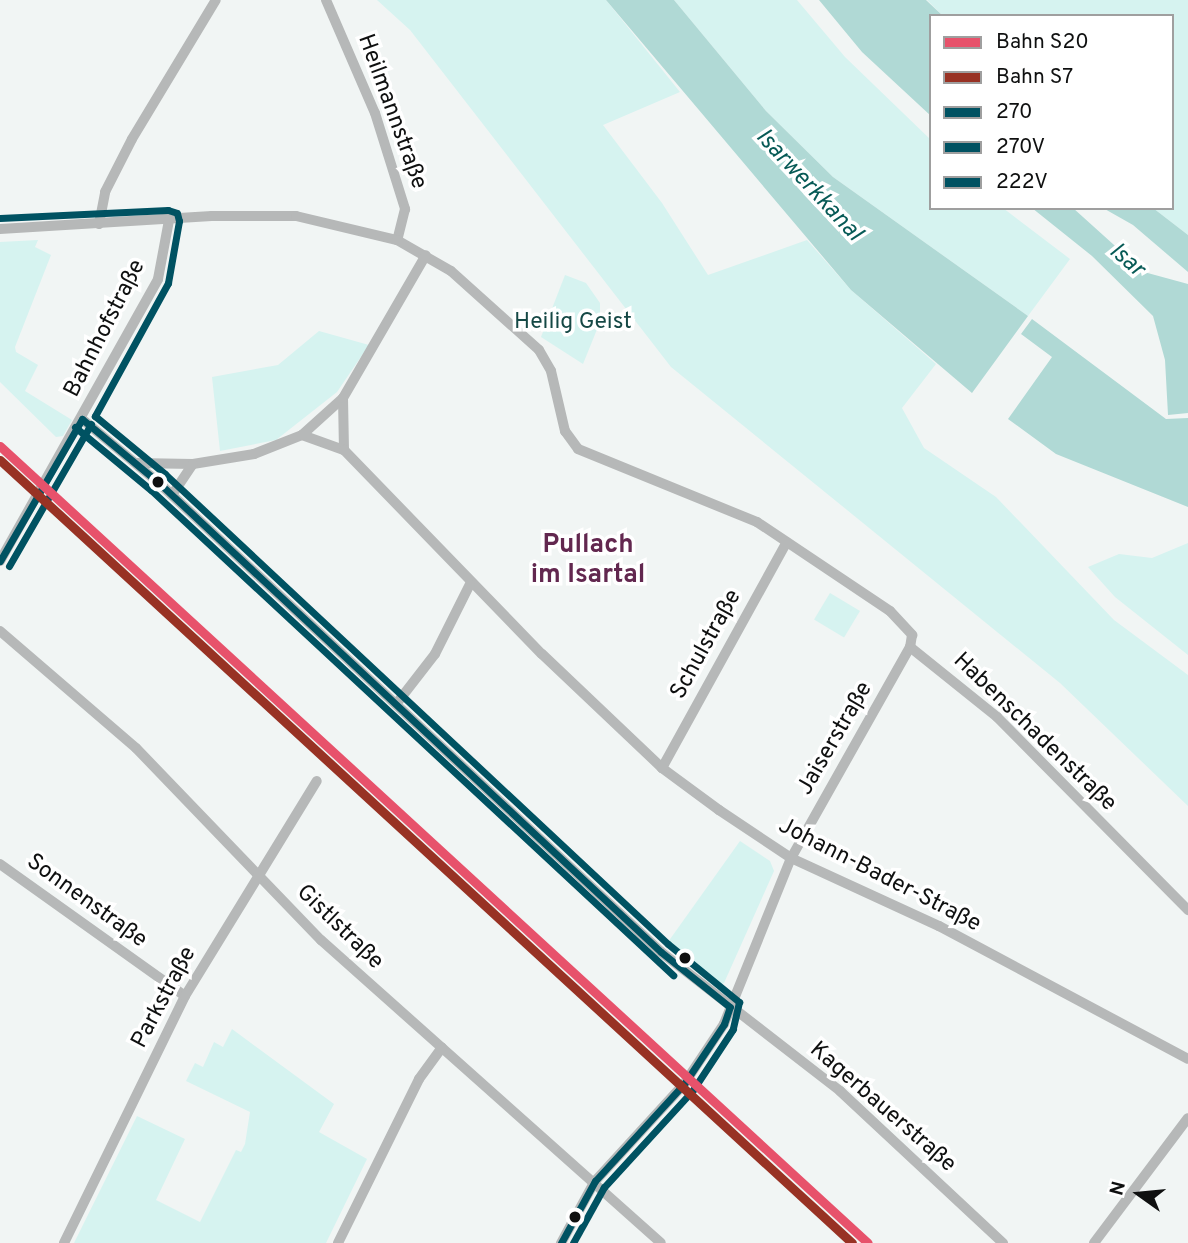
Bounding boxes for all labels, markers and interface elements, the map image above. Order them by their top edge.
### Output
legend [929,14,1174,210]
text: Bahn S20 [996,29,1089,56]
street label: Heilmannstraße [350,31,432,193]
text: Bahn S7 [996,64,1073,91]
text: 270 [996,99,1032,126]
water label: Isarwerkkanal [749,124,867,248]
text: 270V [996,134,1045,161]
text: 222V [996,169,1048,196]
water label: Isar [1102,238,1150,284]
street label: Bahnhofstraße [60,256,152,402]
park label: Heilig Geist [514,309,632,337]
unlabelled marker [151,475,165,489]
district label: Pullach im Isartal [531,530,645,592]
street label: Schulstraße [666,585,748,705]
street label: Habenschadenstraße [947,648,1121,818]
street label: Jaiserstraße [792,677,880,801]
street label: Johann-Bader-Straße [773,813,985,939]
street label: Sonnenstraße [20,849,152,955]
street label: Gistlstraße [290,880,388,976]
street label: Parkstraße [127,943,203,1053]
unlabelled marker [678,951,692,965]
street label: Kagerbauerstraße [803,1037,961,1179]
north arrow [1104,1159,1174,1229]
text: N [1105,1179,1132,1198]
unlabelled marker [568,1210,582,1224]

